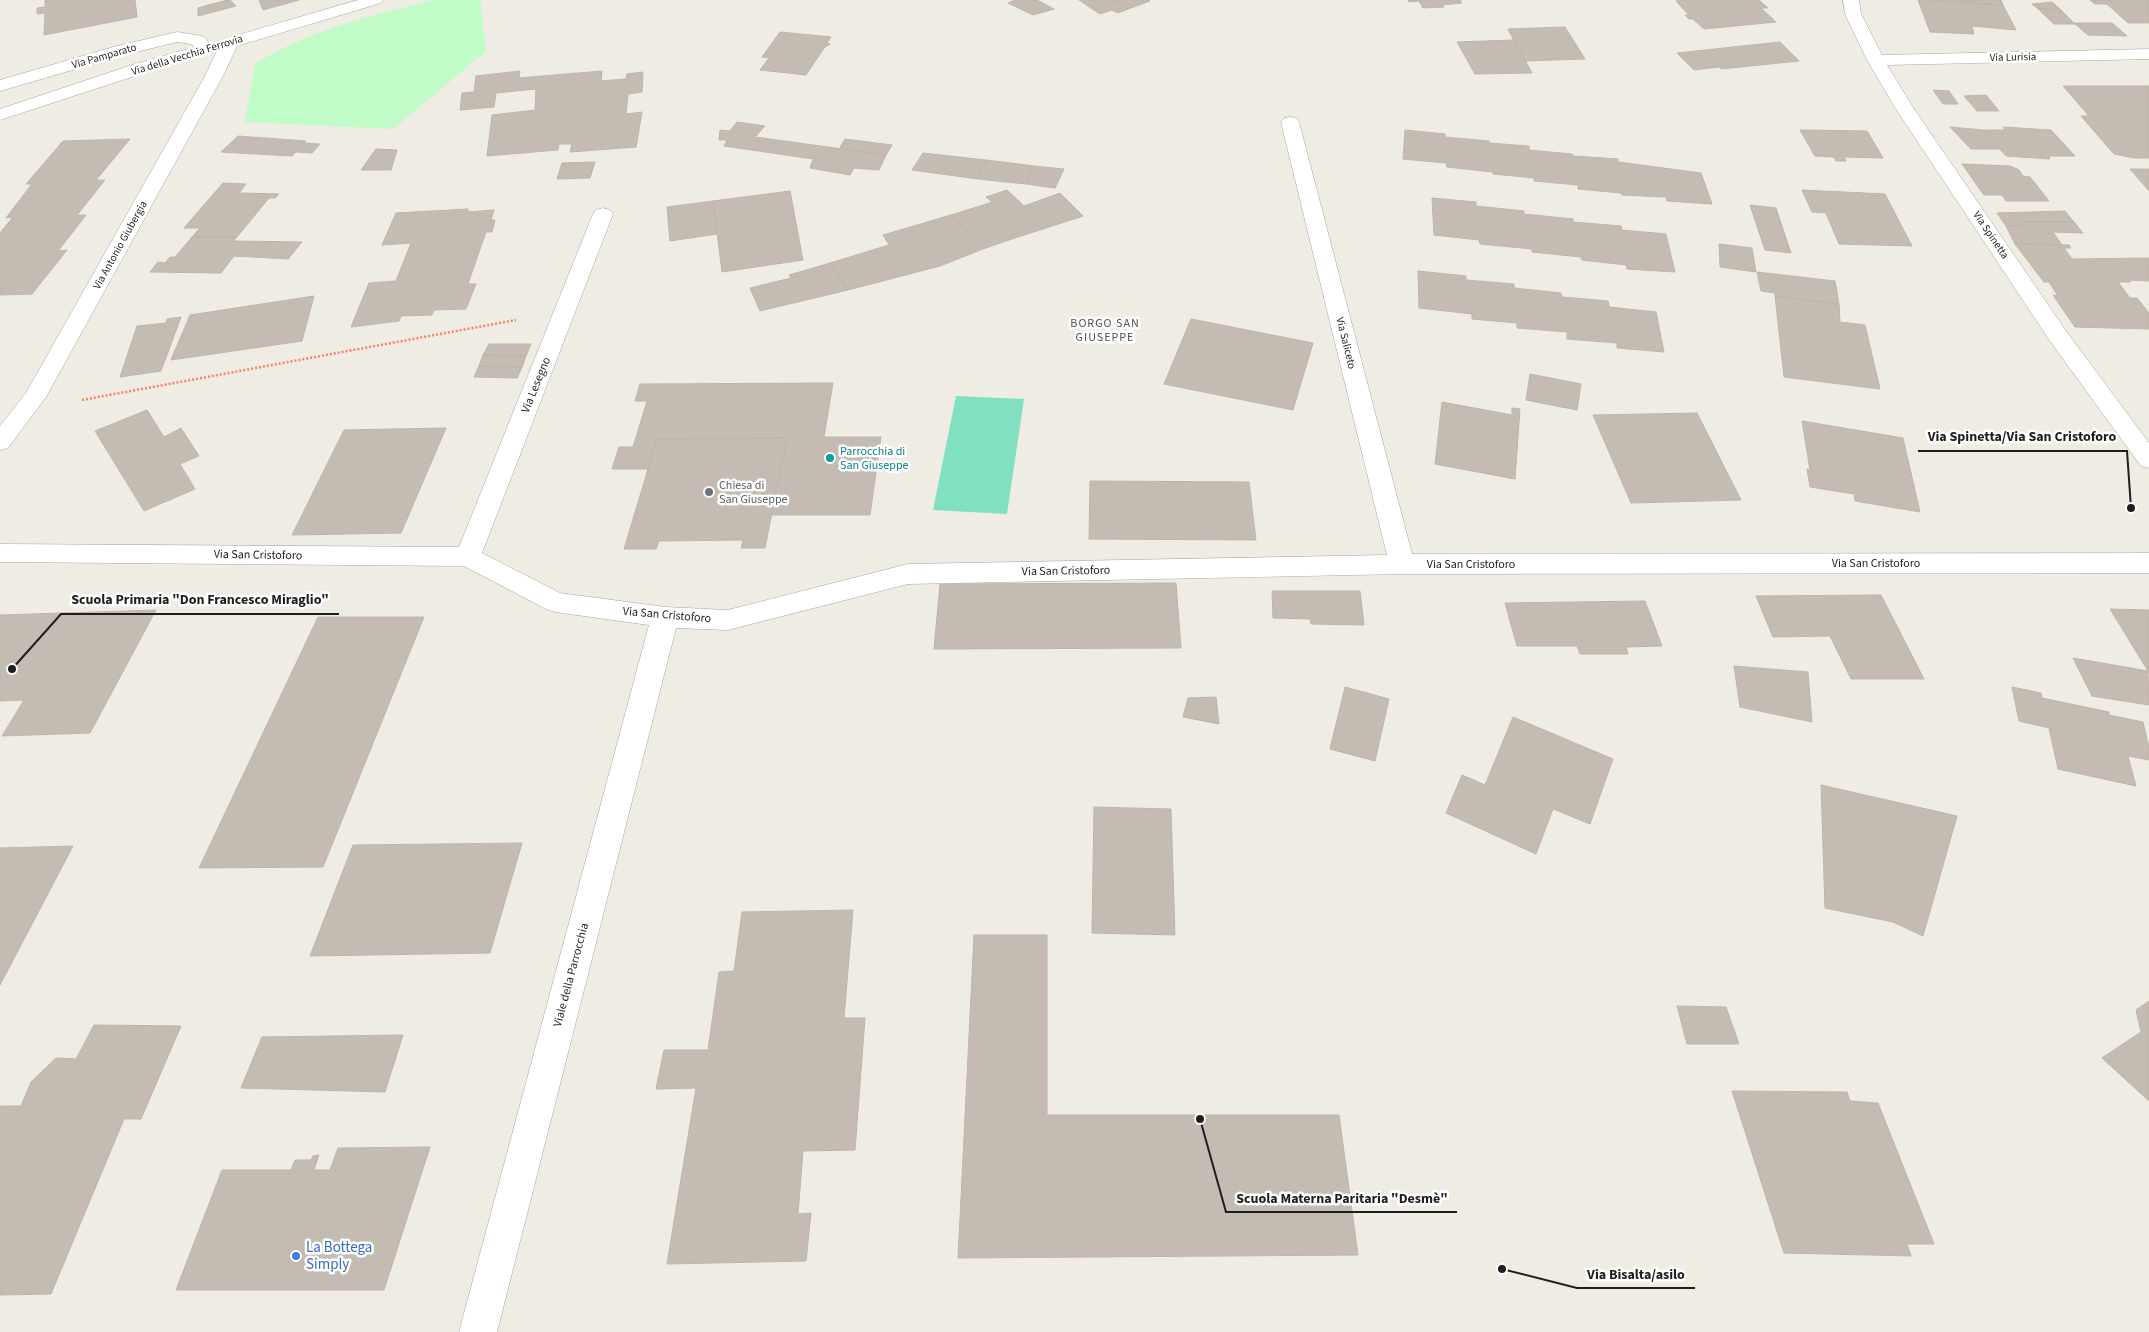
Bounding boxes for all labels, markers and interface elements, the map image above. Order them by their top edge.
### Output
street label: Via della Vecchia Ferrovia [129,31,245,79]
street label: Via Pamparato [70,40,138,72]
street label: Via Lurisia [1990,49,2036,65]
street label: Via Antonio Giubergia [89,198,151,292]
street label: Via Spinetta [1969,208,2013,262]
district label: BORGO SAN GIUSEPPE [1070,315,1140,346]
street label: Via Saliceto [1332,316,1360,370]
street label: Via Lesegno [517,354,555,416]
callout: Via Spinetta/Via San Cristoforo [1918,422,2127,451]
text: Via Spinetta/Via San Cristoforo [1927,427,2117,447]
place label: Parrocchia di San Giuseppe [840,443,909,474]
marker: Parrocchia di San Giuseppe [824,452,836,464]
place label: Chiesa di San Giuseppe [719,477,788,508]
marker: Chiesa di San Giuseppe [703,486,715,498]
street label: Via San Cristoforo [214,546,302,564]
street label: Via San Cristoforo [1832,555,1920,572]
street label: Via San Cristoforo [1427,556,1515,573]
street label: Via San Cristoforo [1022,562,1110,580]
callout: Scuola Primaria "Don Francesco Miraglio" [61,585,339,614]
text: Scuola Primaria "Don Francesco Miraglio" [71,590,329,610]
street label: Via San Cristoforo [622,603,712,627]
street label: Viale della Parrocchia [549,921,593,1029]
callout: Scuola Materna Paritaria "Desmè" [1226,1183,1457,1212]
text: Scuola Materna Paritaria "Desmè" [1236,1189,1448,1209]
place label: La Bottega Simply [306,1237,372,1275]
marker: La Bottega Simply [290,1250,302,1262]
callout: Via Bisalta/asilo [1577,1259,1695,1288]
text: Via Bisalta/asilo [1586,1265,1685,1285]

